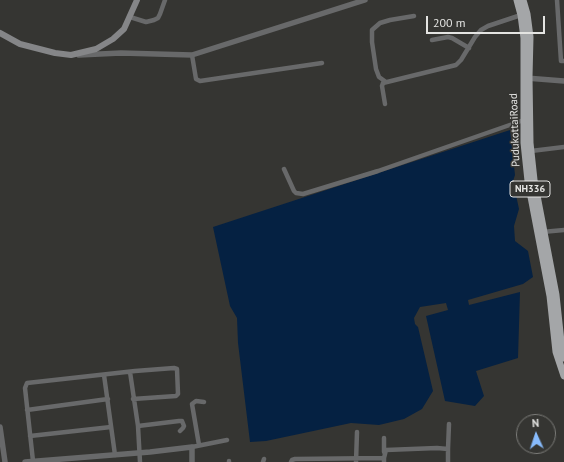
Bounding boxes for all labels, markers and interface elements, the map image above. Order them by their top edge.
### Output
scale bar [428,8,547,34]
text: 200 m [433,15,466,30]
street label: PudukottaiRoad [507,93,523,167]
road number: NH336 [510,181,550,197]
north arrow [516,414,556,454]
text: N [531,416,539,430]

